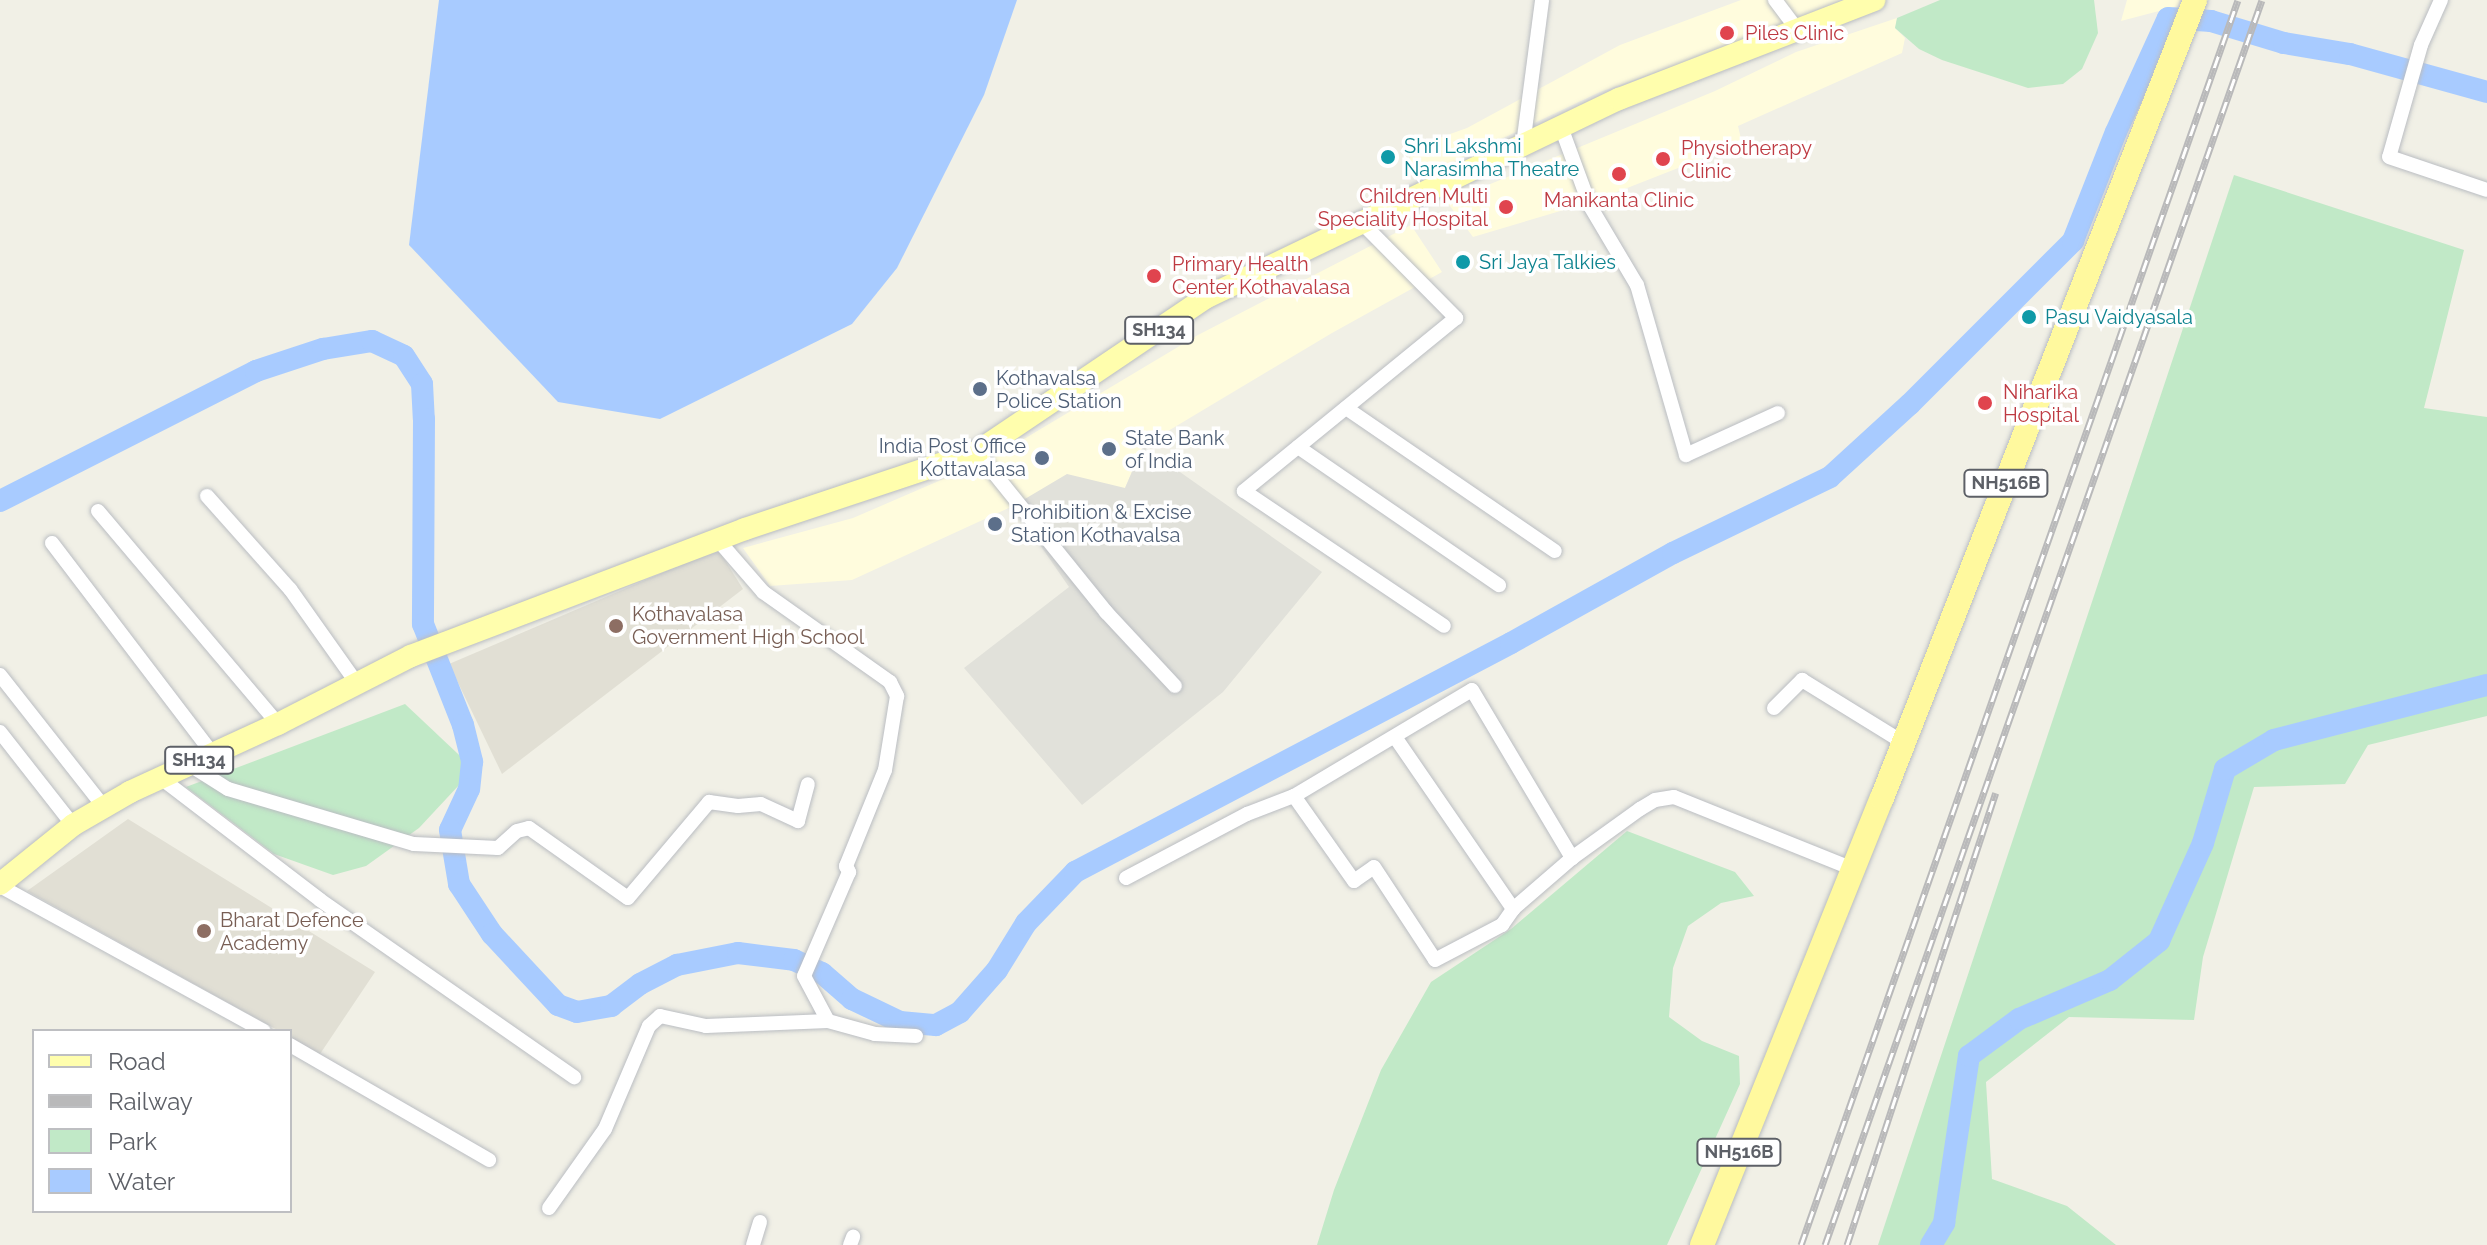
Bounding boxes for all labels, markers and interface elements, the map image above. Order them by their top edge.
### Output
place label: Piles Clinic [1745,21,1844,45]
marker: Piles Clinic [1716,22,1738,44]
place label: Shri Lakshmi Narasimha Theatre [1404,134,1580,181]
place label: Physiotherapy Clinic [1681,136,1812,183]
marker: Shri Lakshmi Narasimha Theatre [1379,148,1397,166]
marker: Physiotherapy Clinic [1652,148,1674,170]
marker: Manikanta Clinic [1608,163,1630,185]
place label: Children Multi Speciality Hospital [1317,184,1488,231]
place label: Manikanta Clinic [1544,188,1694,212]
marker: Children Multi Speciality Hospital [1495,196,1517,218]
place label: Sri Jaya Talkies [1479,250,1617,274]
place label: Primary Health Center Kothavalasa [1172,252,1351,299]
marker: Sri Jaya Talkies [1454,253,1472,271]
marker: Primary Health Center Kothavalasa [1143,265,1165,287]
place label: Pasu Vaidyasala [2045,305,2193,329]
marker: Pasu Vaidyasala [2020,308,2038,326]
road number: SH134 [1123,316,1195,344]
place label: Kothavalsa Police Station [996,366,1122,413]
marker: Kothavalsa Police Station [971,380,989,398]
place label: Niharika Hospital [2003,380,2079,427]
marker: Niharika Hospital [1974,392,1996,414]
place label: State Bank of India [1125,426,1224,473]
place label: India Post Office Kottavalasa [879,434,1026,481]
marker: State Bank of India [1100,440,1118,458]
marker: India Post Office Kottavalasa [1033,449,1051,467]
road number: NH516B [1962,469,2050,497]
place label: Prohibition & Excise Station Kothavalsa [1011,500,1191,547]
marker: Prohibition & Excise Station Kothavalsa [986,515,1004,533]
place label: Kothavalasa Government High School [632,602,864,649]
marker: Kothavalasa Government High School [607,617,625,635]
road number: SH134 [163,746,235,774]
place label: Bharat Defence Academy [220,908,364,955]
marker: Bharat Defence Academy [195,922,213,940]
legend [32,1029,292,1213]
text: Road [108,1047,166,1076]
text: Railway [108,1087,193,1116]
text: Park [108,1127,157,1156]
road number: NH516B [1695,1138,1783,1166]
text: Water [108,1167,175,1196]

